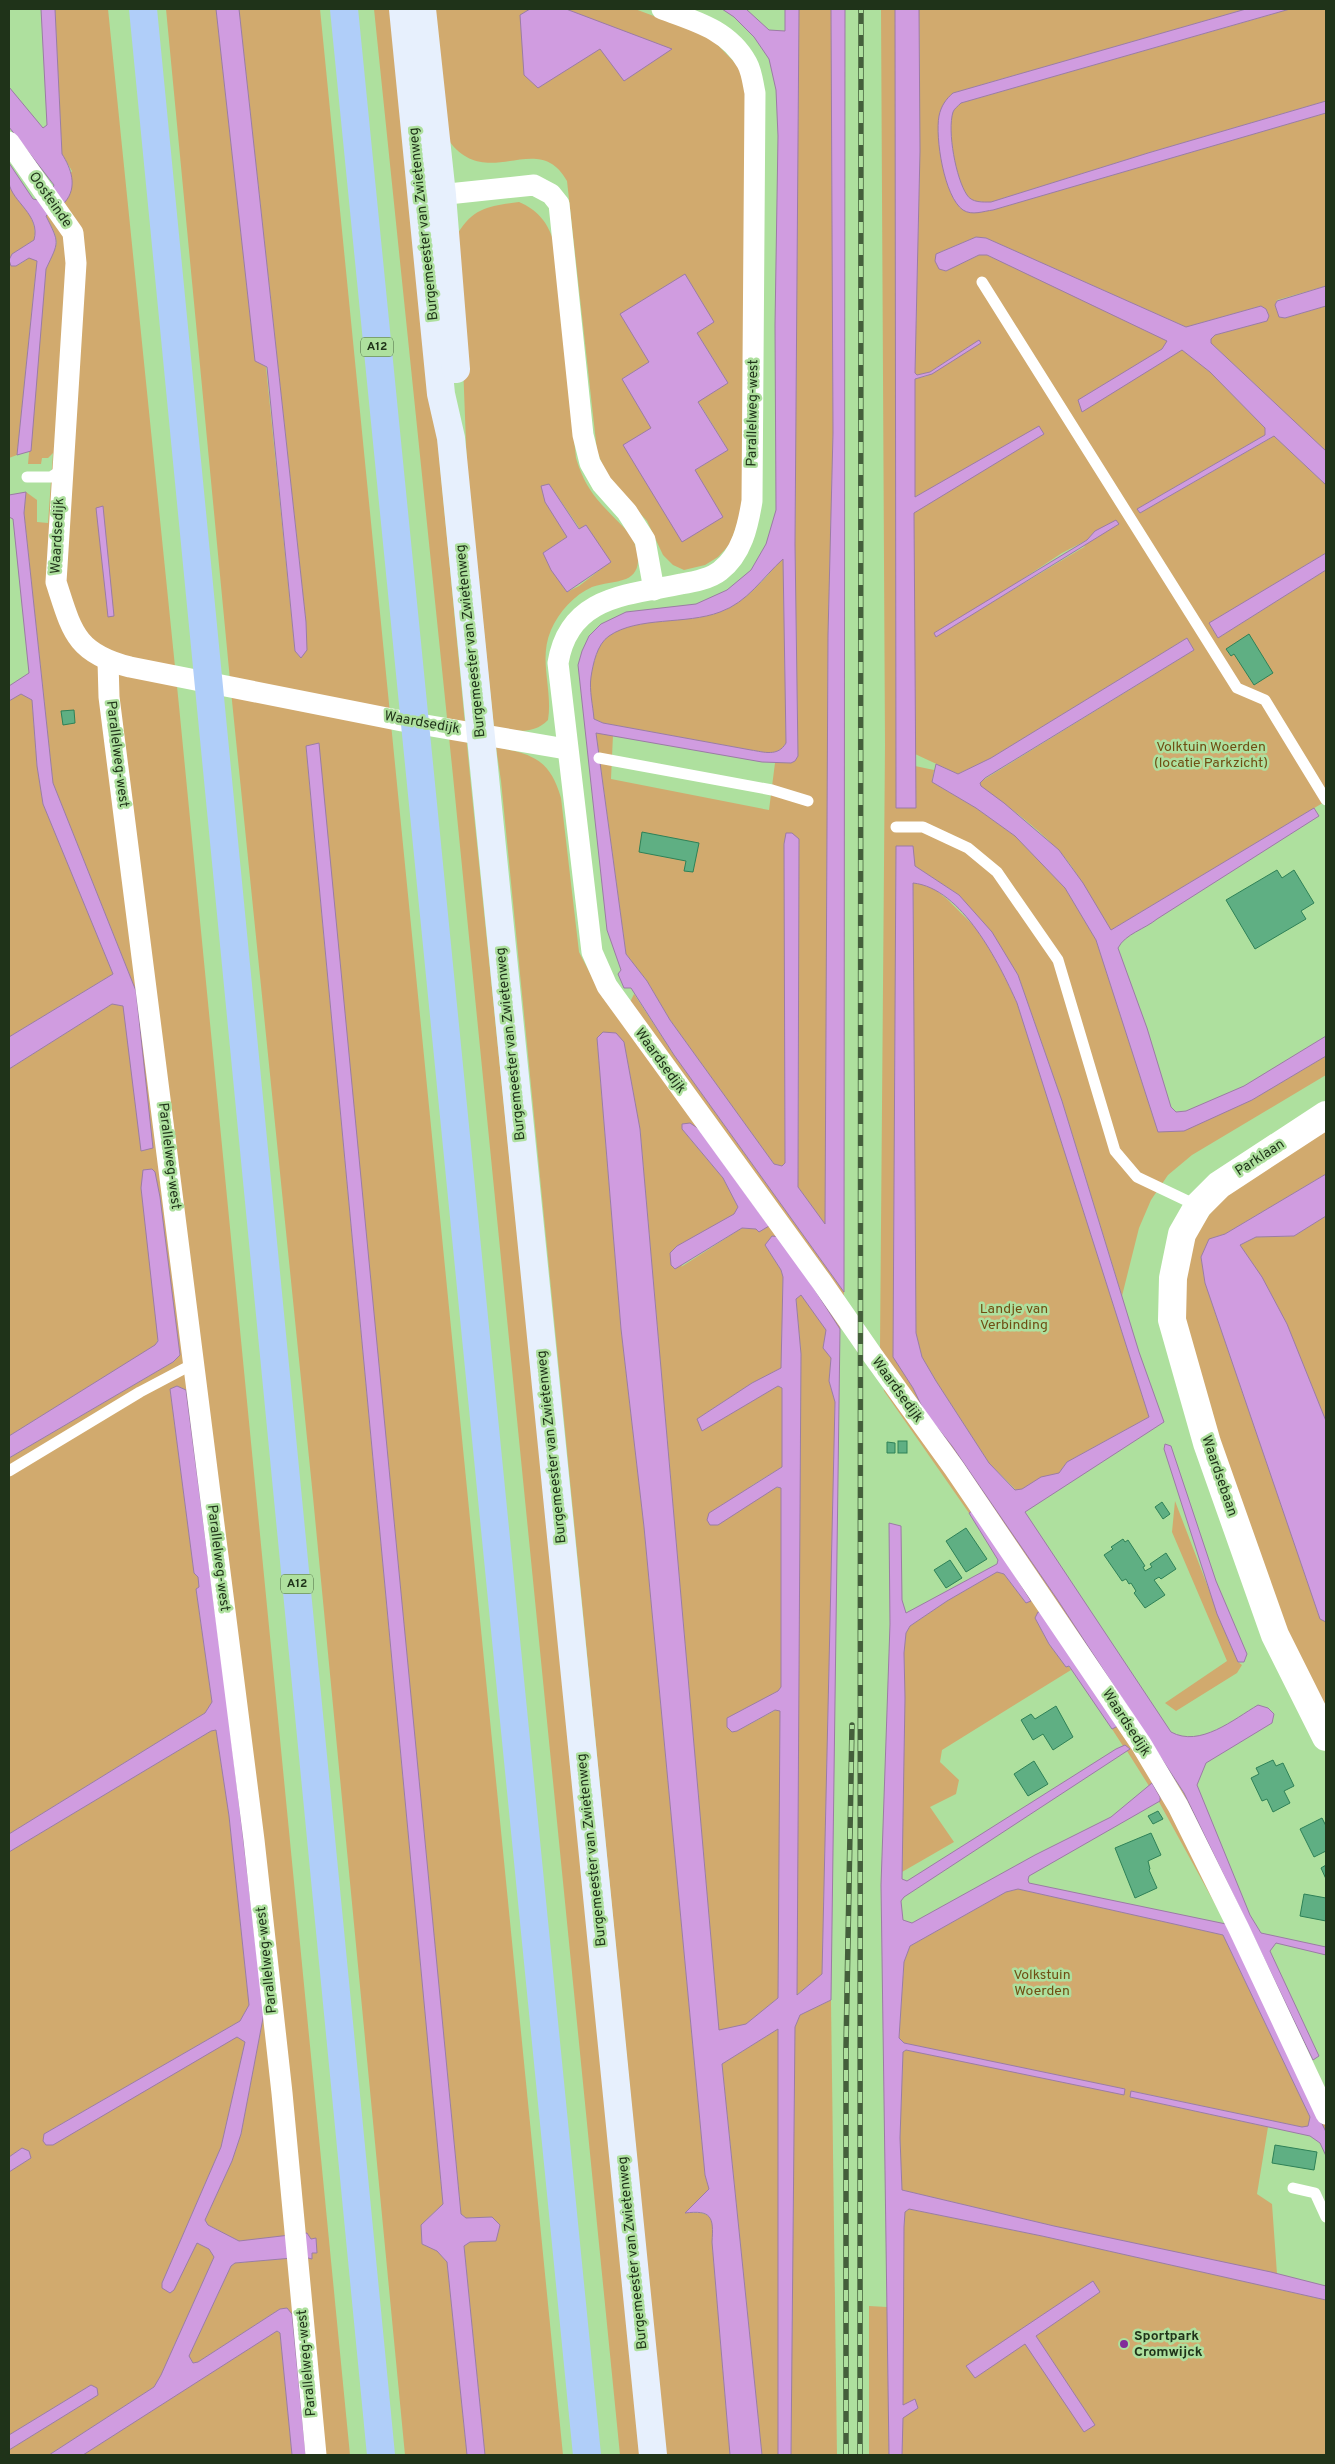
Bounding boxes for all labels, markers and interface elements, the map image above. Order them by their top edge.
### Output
street label: Burgemeester van Zwietenweg [405,127,443,321]
street label: Oosteinde [25,169,75,231]
road number: A12 [361,338,393,357]
street label: Parallelweg-west [744,359,762,467]
street label: Waardsedijk [48,497,68,575]
street label: Burgemeester van Zwietenweg [452,544,490,738]
street label: Parallelweg-west [102,700,132,808]
street label: Waardsedijk [383,708,461,738]
park label: Volktuin Woerden (locatie Parkzicht) [1154,739,1268,772]
street label: Burgemeester van Zwietenweg [492,947,530,1141]
street label: Waardsedijk [631,1025,689,1097]
street label: Parallelweg-west [154,1102,184,1210]
street label: Parklaan [1232,1136,1288,1180]
park label: Landje van Verbinding [980,1301,1048,1334]
street label: Burgemeester van Zwietenweg [533,1350,571,1544]
street label: Waardsedijk [868,1354,926,1426]
street label: Waardsebaan [1197,1433,1241,1519]
street label: Parallelweg-west [203,1504,233,1612]
road number: A12 [281,1575,313,1594]
street label: Waardsedijk [1098,1686,1154,1760]
street label: Burgemeester van Zwietenweg [573,1753,611,1947]
street label: Parallelweg-west [253,1906,281,2014]
park label: Volkstuin Woerden [1013,1967,1071,2000]
street label: Burgemeester van Zwietenweg [614,2156,652,2350]
street label: Parallelweg-west [294,2309,320,2417]
place label: Sportpark Cromwijck [1134,2328,1203,2361]
marker: Sportpark Cromwijck [1118,2338,1130,2350]

